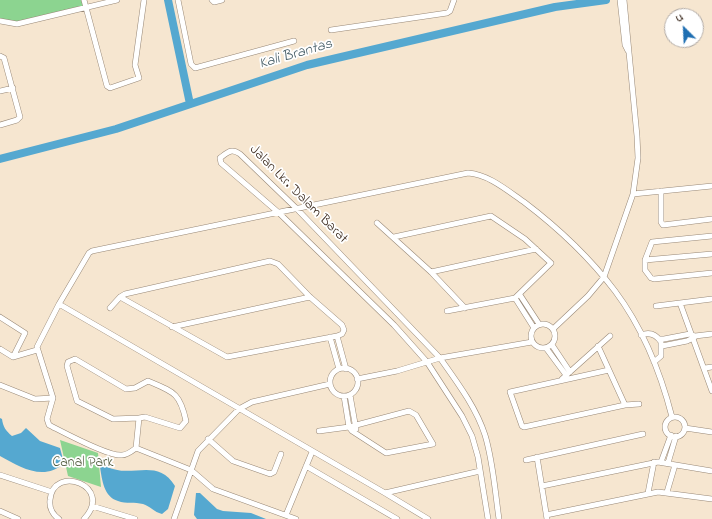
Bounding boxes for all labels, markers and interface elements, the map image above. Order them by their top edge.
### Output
north arrow [664,8,704,48]
text: U [673,9,686,27]
water label: Kali Brantas [257,36,335,74]
street label: Jalan Lkr. Dalam Barat [245,142,351,248]
park label: Canal Park [53,456,113,472]

